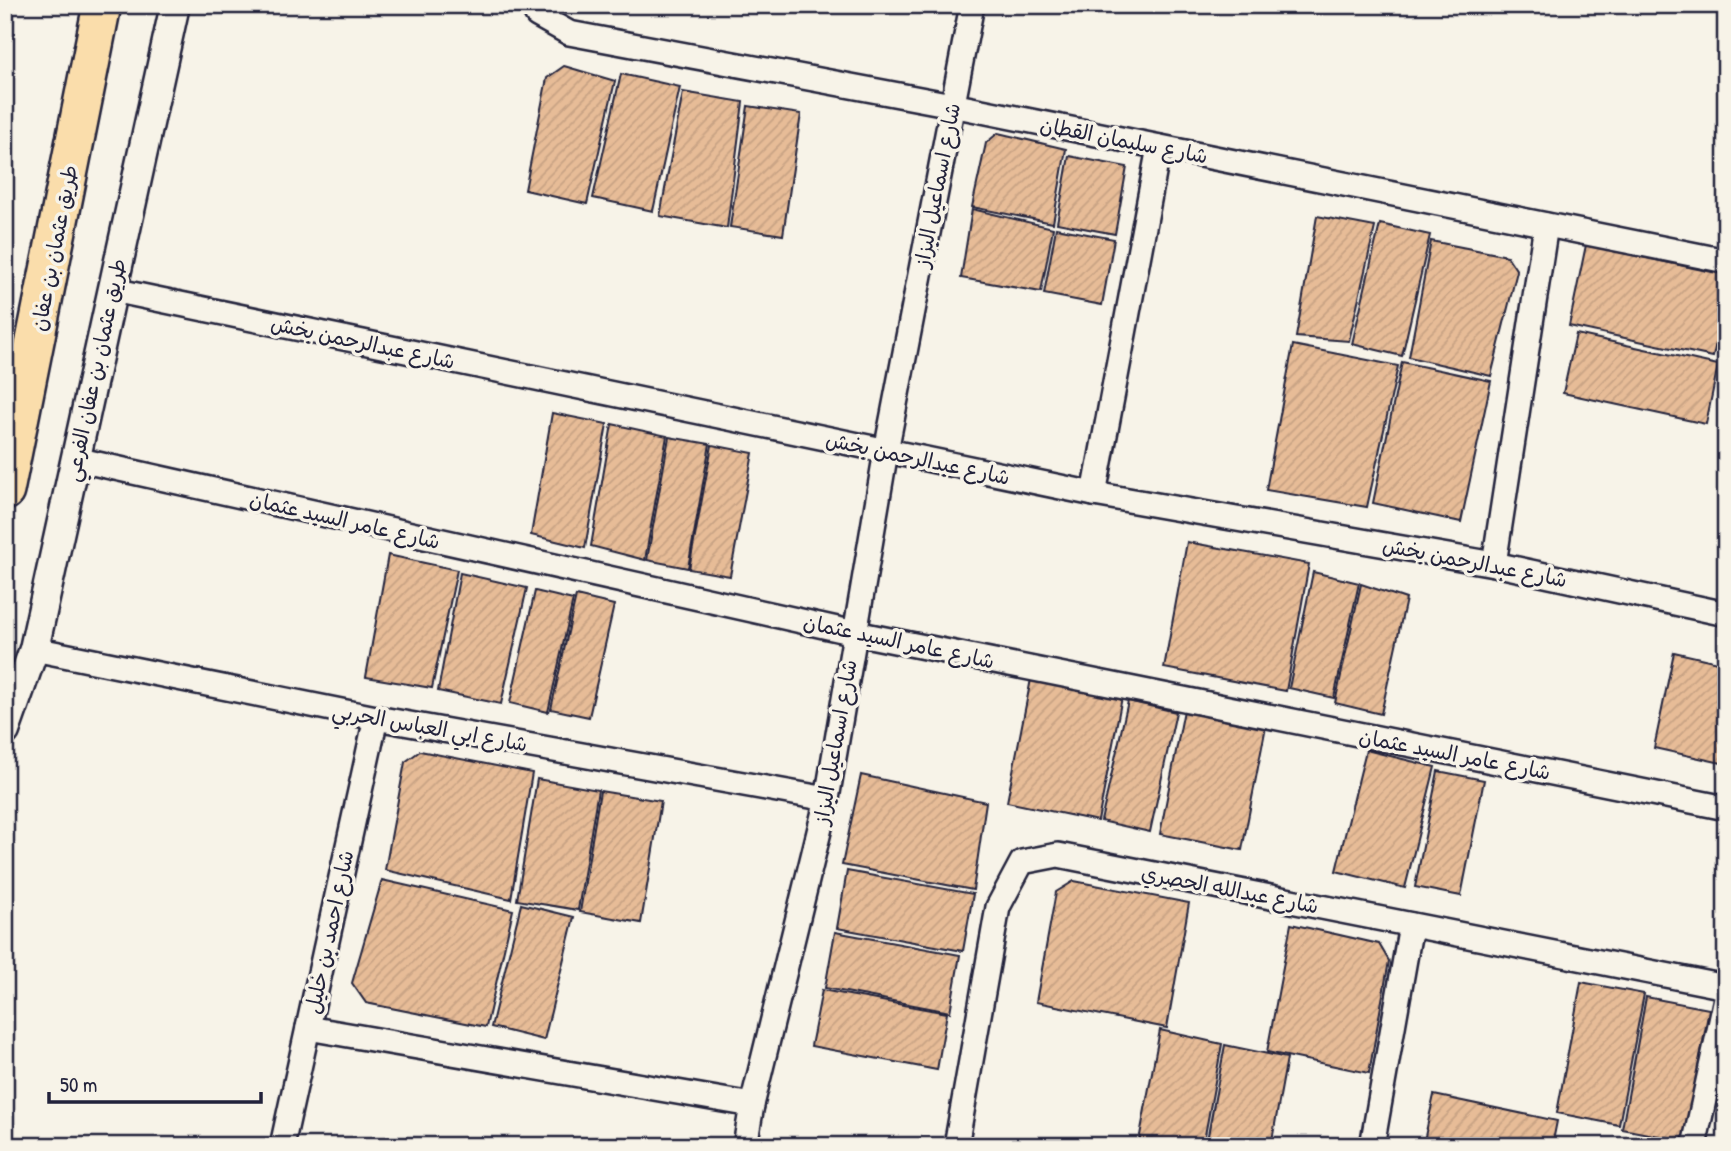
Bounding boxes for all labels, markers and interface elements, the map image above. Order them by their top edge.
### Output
street label: شارع اسماعيل البزاز [906,100,968,272]
street label: شارع سليمان القطان [1038,110,1210,171]
street label: طريق عثمان بن عفان [24,162,84,334]
street label: طريق عثمان بن عفان الفرعي [57,256,138,485]
street label: شارع عبدالرحمن بخش [268,308,458,377]
street label: شارع عبدالرحمن بخش [823,424,1013,493]
street label: شارع عامر السيد عثمان [247,484,443,557]
street label: شارع عبدالرحمن بخش [1380,530,1570,595]
street label: شارع عامر السيد عثمان [801,607,997,676]
street label: شارع اسماعيل البزاز [806,657,865,829]
street label: شارع ابي العباس الحربي [329,696,530,763]
street label: شارع عامر السيد عثمان [1357,721,1553,788]
street label: شارع احمد بن خليل [298,848,361,1017]
street label: شارع عبدالله الحصري [1139,858,1321,921]
scale bar [49,1060,261,1104]
text: 50 m [60,1070,97,1099]

